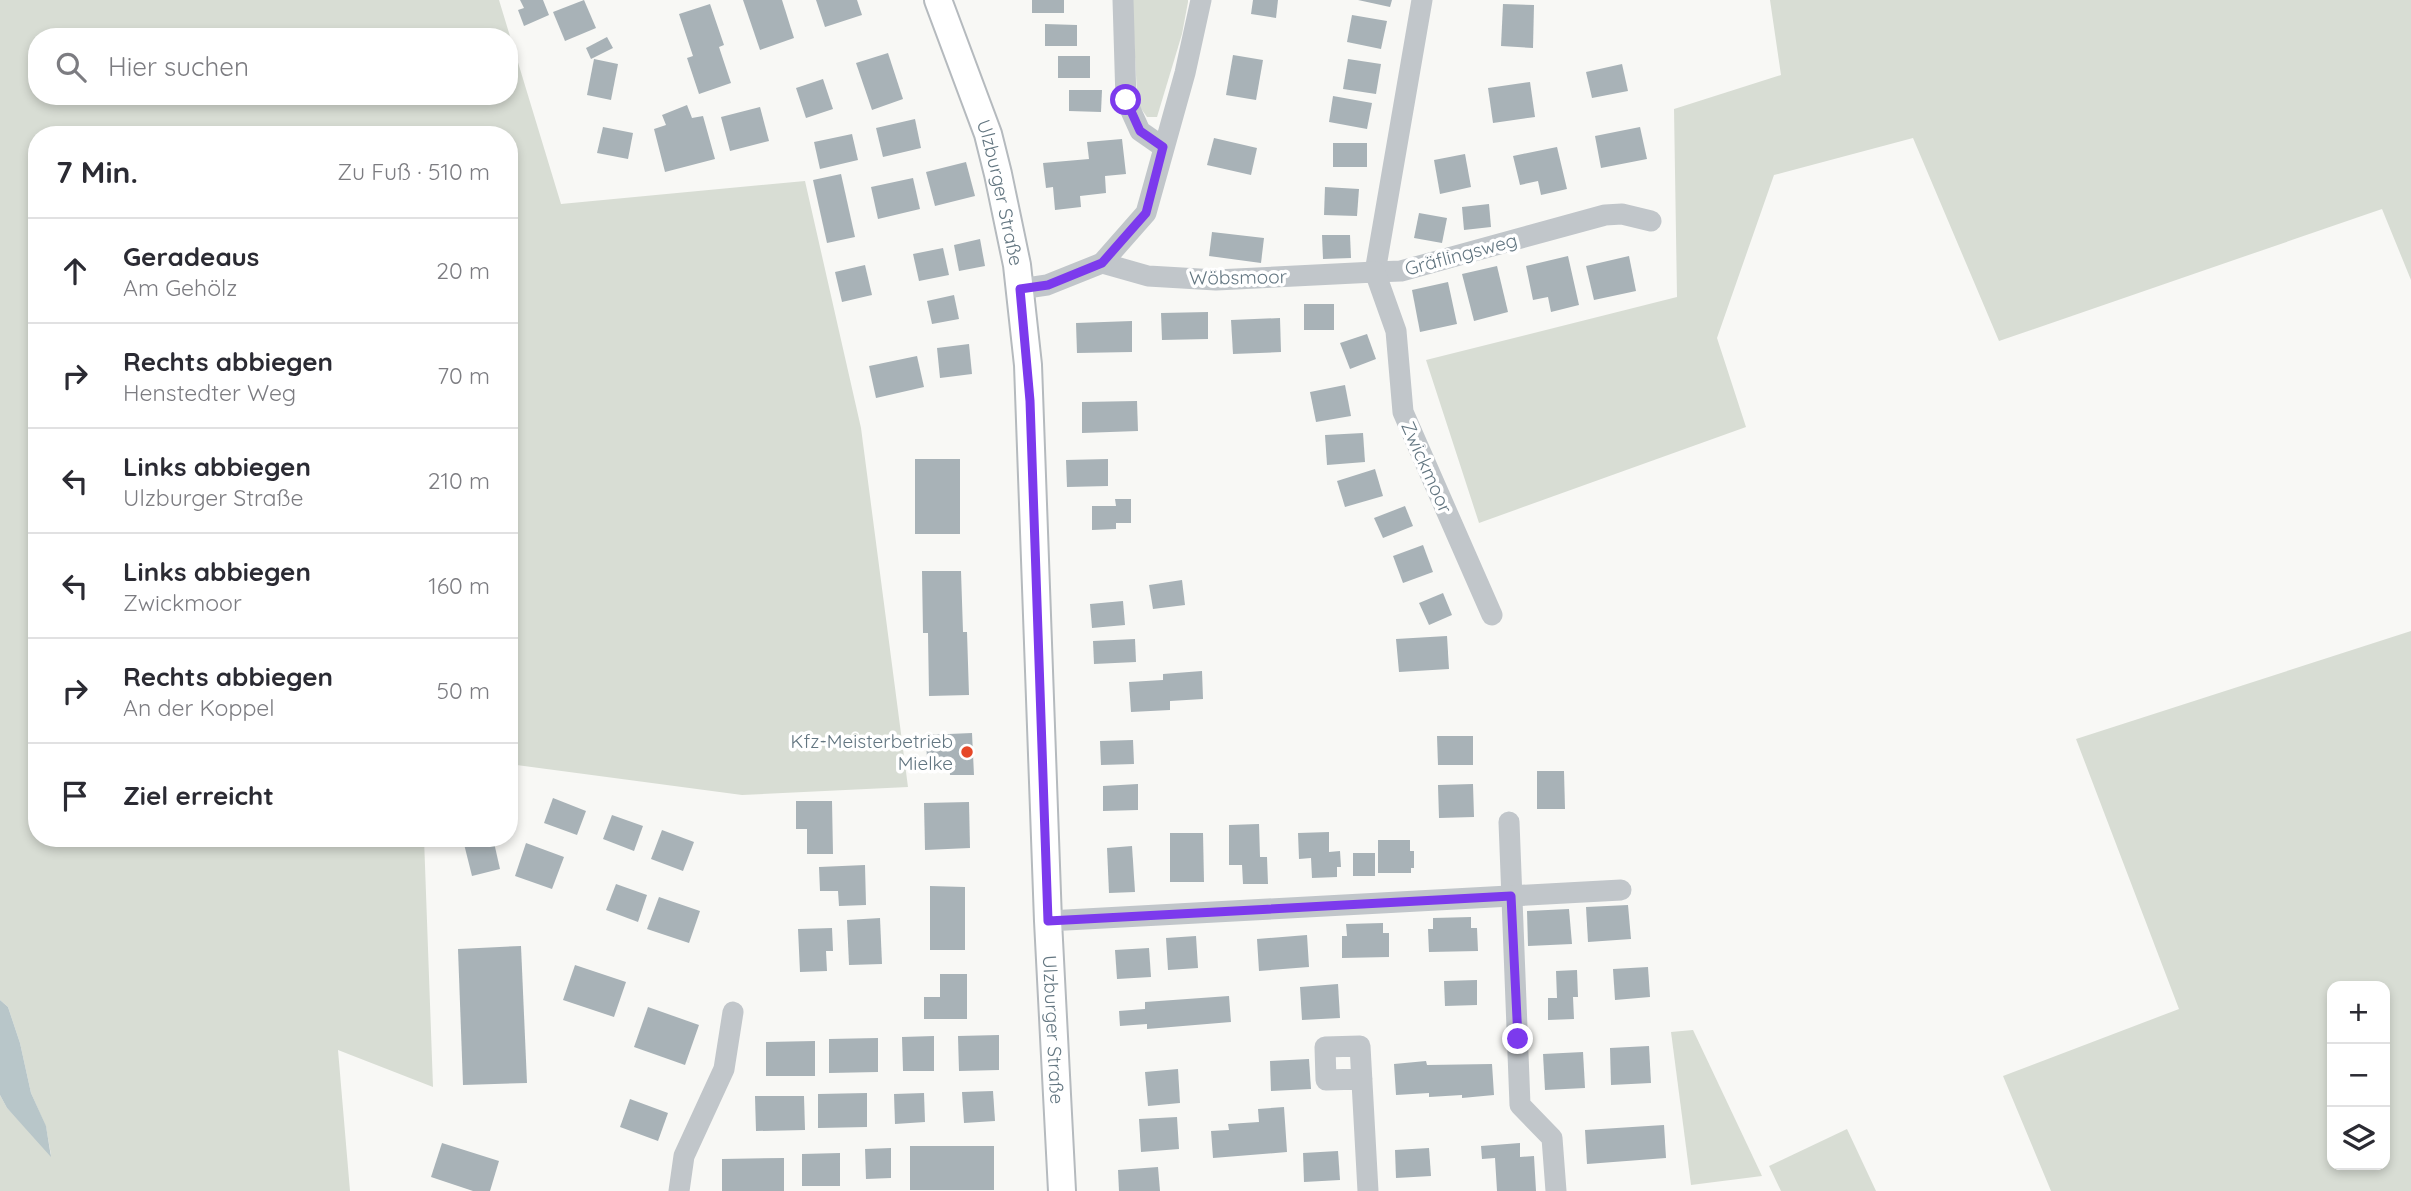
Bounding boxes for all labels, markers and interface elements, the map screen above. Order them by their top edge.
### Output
search box [28,28,518,105]
icon: search [52,48,90,86]
text: Hier suchen [108,50,249,83]
route start [1110,84,1141,115]
street label: Ulzburger Straße [972,116,1029,268]
text: 7 Min. [56,153,138,191]
text: Zu Fuß · 510 m [337,157,490,186]
street label: Gräflingsweg [1402,227,1520,281]
text: Geradeaus [123,240,259,273]
icon: ahead [56,252,94,290]
text: 20 m [436,256,490,285]
street label: Wöbsmoor [1189,264,1288,290]
text: Am Gehölz [123,273,237,302]
text: Rechts abbiegen [123,345,333,378]
icon: right [56,357,94,395]
text: 70 m [437,361,490,390]
text: Henstedter Weg [123,378,296,407]
street label: Zwickmoor [1396,417,1458,517]
text: Links abbiegen [123,450,311,483]
icon: left [56,462,94,500]
text: 210 m [428,466,490,495]
text: Ulzburger Straße [123,483,303,512]
text: Links abbiegen [123,555,311,588]
icon: left [56,567,94,605]
text: 160 m [428,571,490,600]
text: Zwickmoor [123,588,242,617]
text: Rechts abbiegen [123,660,333,693]
icon: right [56,672,94,710]
text: 50 m [437,676,490,705]
text: An der Koppel [123,693,275,722]
place label: Kfz-Meisterbetrieb Mielke [791,729,953,775]
marker: Kfz-Meisterbetrieb Mielke [959,744,975,760]
icon: arrive [56,777,94,815]
text: Ziel erreicht [123,779,274,812]
street label: Ulzburger Straße [1038,955,1069,1105]
map controls [2327,981,2390,1170]
button: + [2327,981,2390,1044]
route end [1502,1023,1533,1054]
button: − [2327,1044,2390,1107]
button: layers [2327,1107,2390,1170]

